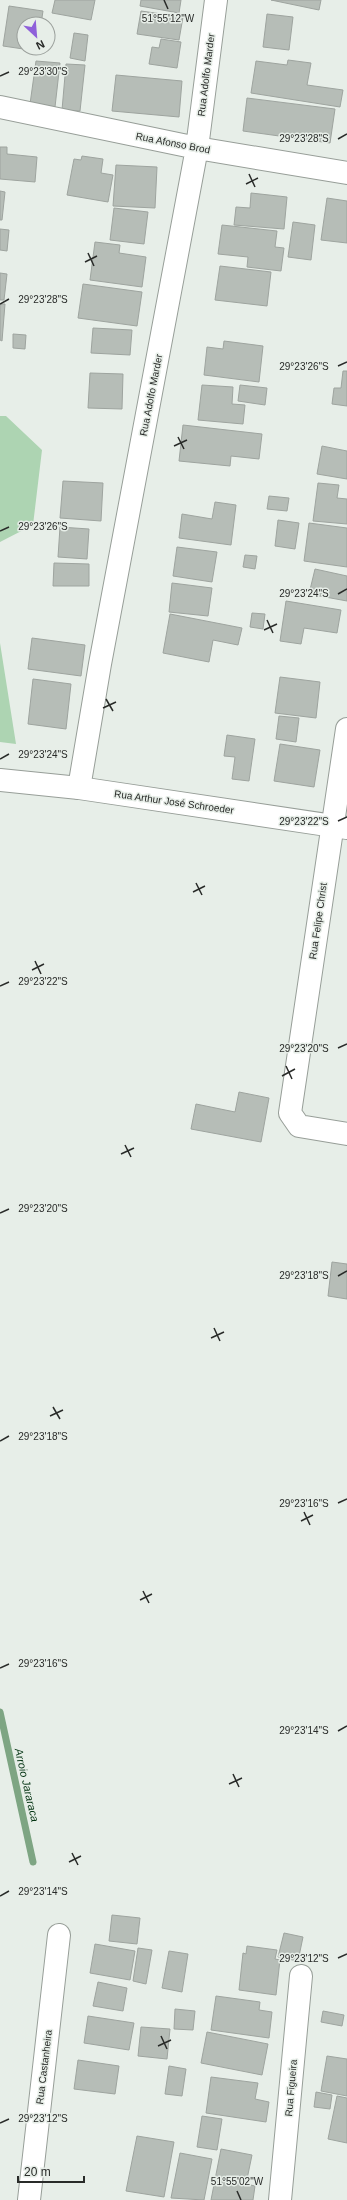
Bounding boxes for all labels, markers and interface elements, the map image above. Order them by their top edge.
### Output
text: 51°55'12"W [142,13,195,24]
north arrow [16,16,56,56]
street label: Rua Adolfo Marder [195,32,217,117]
text: N [34,38,47,52]
text: 29°23'30"S [18,66,68,77]
street label: Rua Afonso Brod [135,130,211,156]
text: 29°23'28"S [279,133,329,144]
text: 29°23'28"S [18,294,68,305]
street label: Rua Adolfo Marder [138,352,164,437]
text: 29°23'26"S [279,361,329,372]
text: 29°23'26"S [18,521,68,532]
text: 29°23'24"S [279,588,329,599]
text: 29°23'24"S [18,749,68,760]
street label: Rua Arthur José Schroeder [114,788,235,816]
text: 29°23'22"S [279,816,329,827]
street label: Rua Felipe Christ [307,882,329,960]
text: 29°23'22"S [18,976,68,987]
text: 29°23'20"S [279,1043,329,1054]
text: 29°23'20"S [18,1203,68,1214]
text: 29°23'18"S [279,1270,329,1281]
text: 29°23'18"S [18,1431,68,1442]
text: 29°23'16"S [279,1498,329,1509]
text: 29°23'16"S [18,1658,68,1669]
text: 29°23'14"S [279,1725,329,1736]
water label: Arroio Jararaca [12,1746,41,1823]
text: 29°23'14"S [18,1886,68,1897]
text: 29°23'12"S [279,1953,329,1964]
street label: Rua Castanheira [34,2029,54,2105]
street label: Rua Figueira [283,2059,299,2117]
text: 29°23'12"S [18,2113,68,2124]
scale bar [18,2158,84,2184]
text: 20 m [24,2165,51,2179]
text: 51°55'02"W [211,2176,264,2187]

